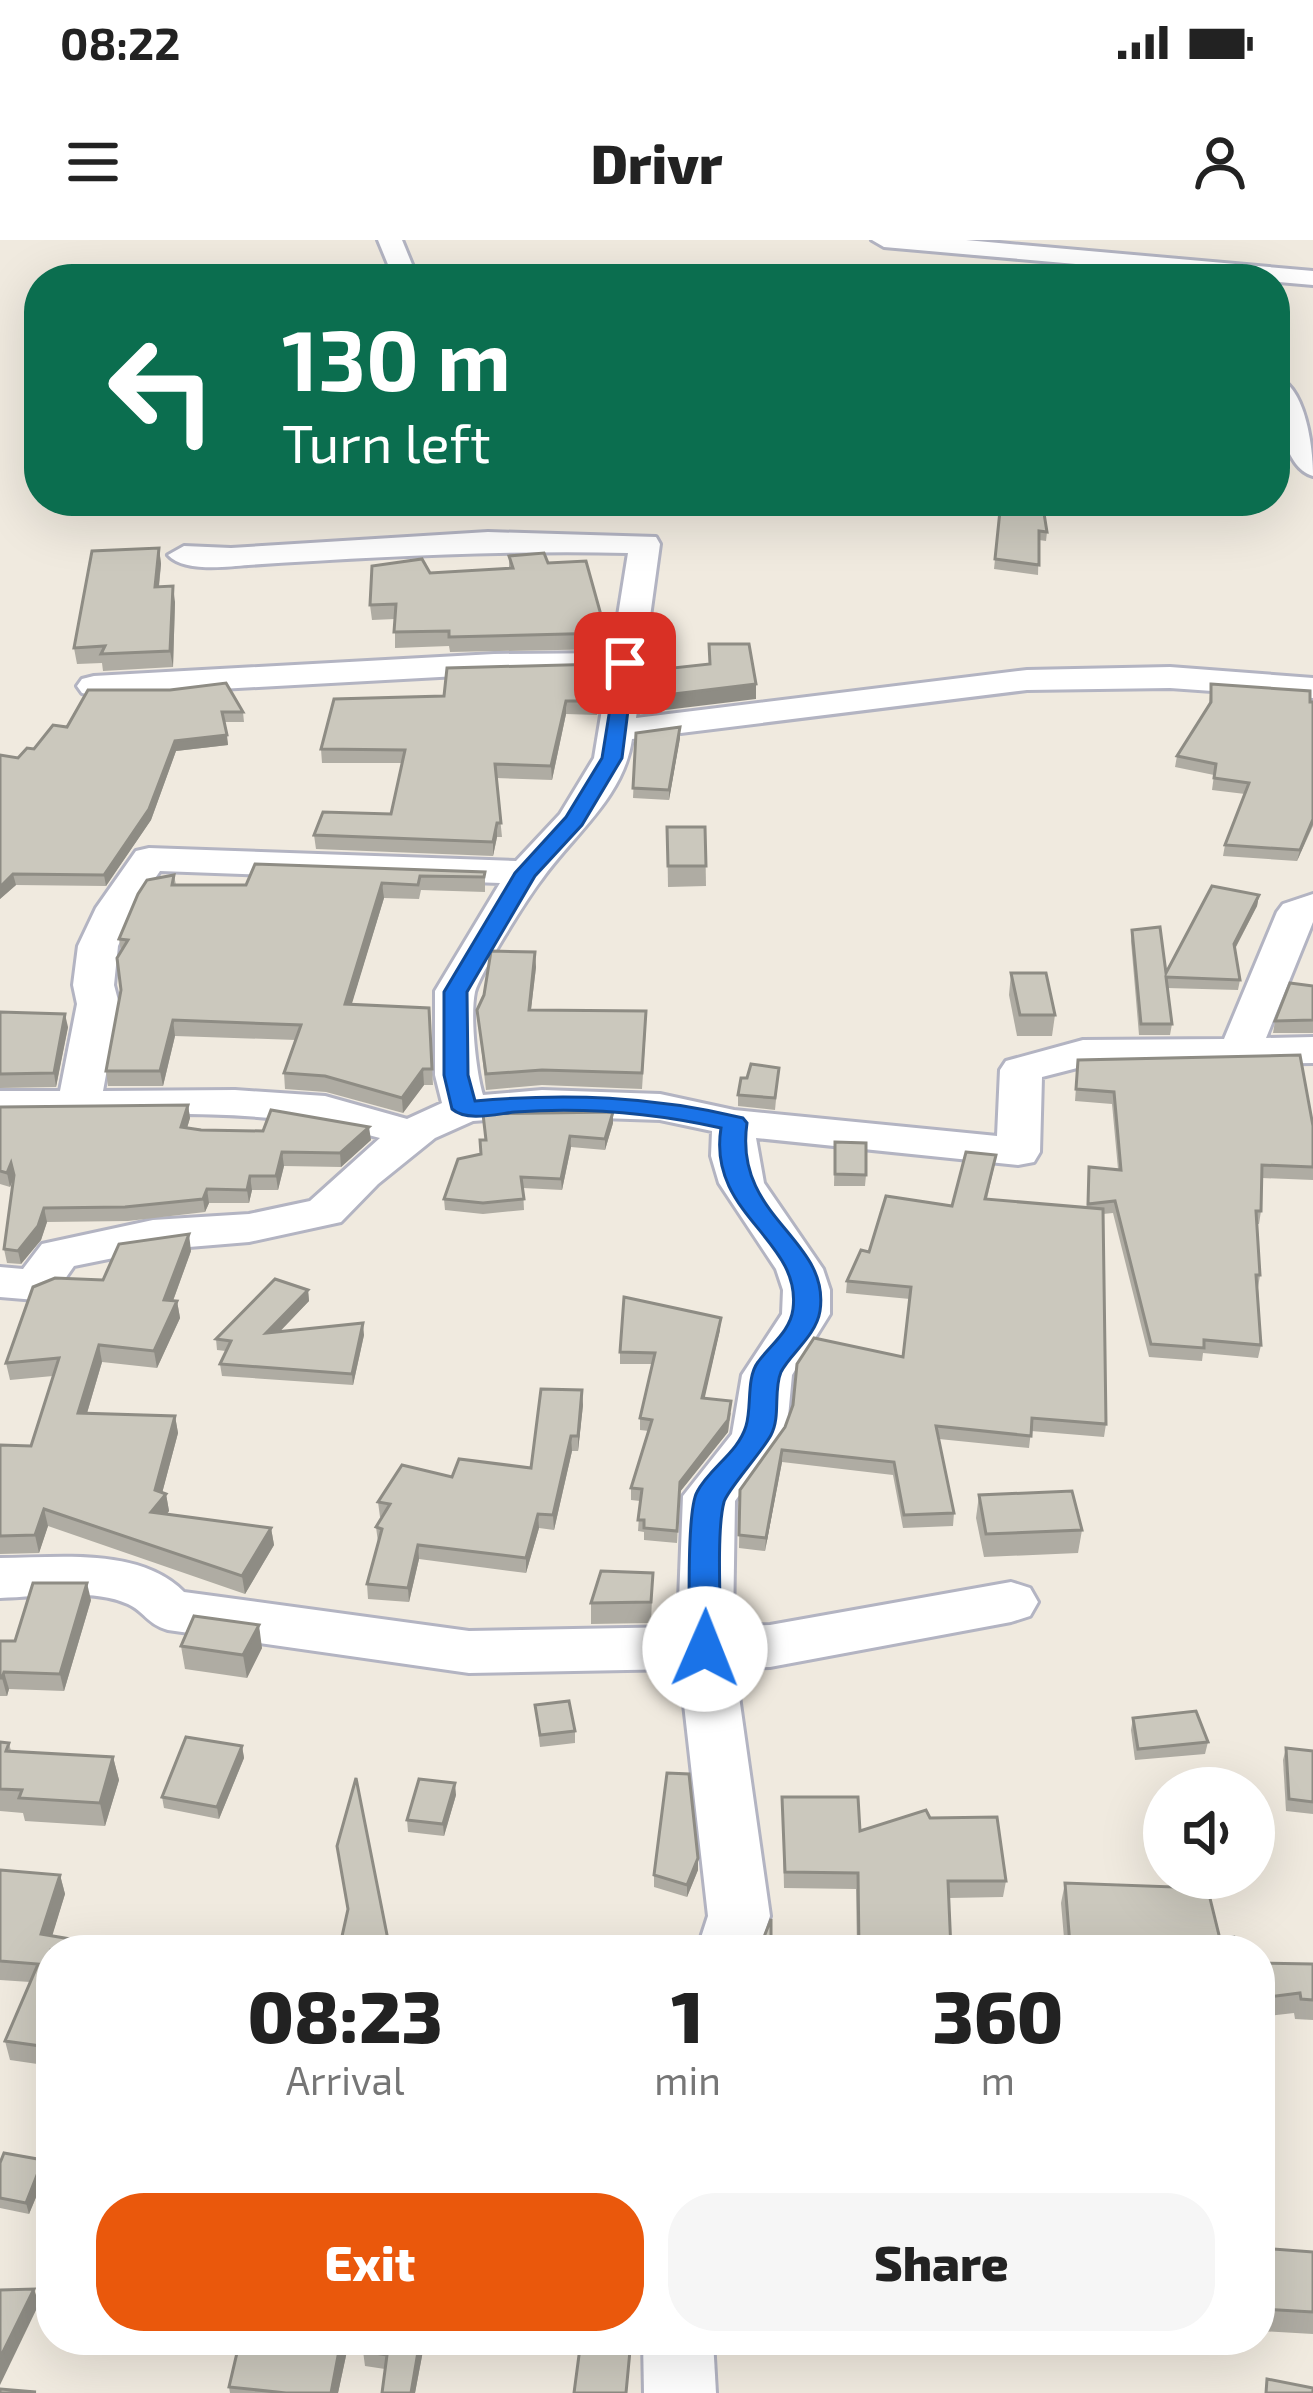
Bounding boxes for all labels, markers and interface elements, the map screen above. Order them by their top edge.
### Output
text: 08:22 [60,15,180,69]
icon: menu [60,129,126,195]
icon: person [1187,129,1253,195]
text: Drivr [590,130,723,195]
text: 130 m [282,307,511,408]
icon: left [84,312,240,468]
text: Turn left [282,409,491,474]
pin [574,612,676,714]
icon: arrive [592,630,658,696]
position arrow [642,1586,768,1712]
map controls [1143,1767,1275,1899]
button: sound [1143,1767,1275,1899]
text: 08:23 [248,1971,443,2057]
text: 1 [671,1971,704,2057]
text: 360 [932,1971,1063,2057]
text: Arrival [286,2056,405,2103]
text: min [654,2056,721,2103]
text: m [981,2056,1015,2103]
button: Exit [96,2193,644,2331]
button: Share [668,2193,1215,2331]

